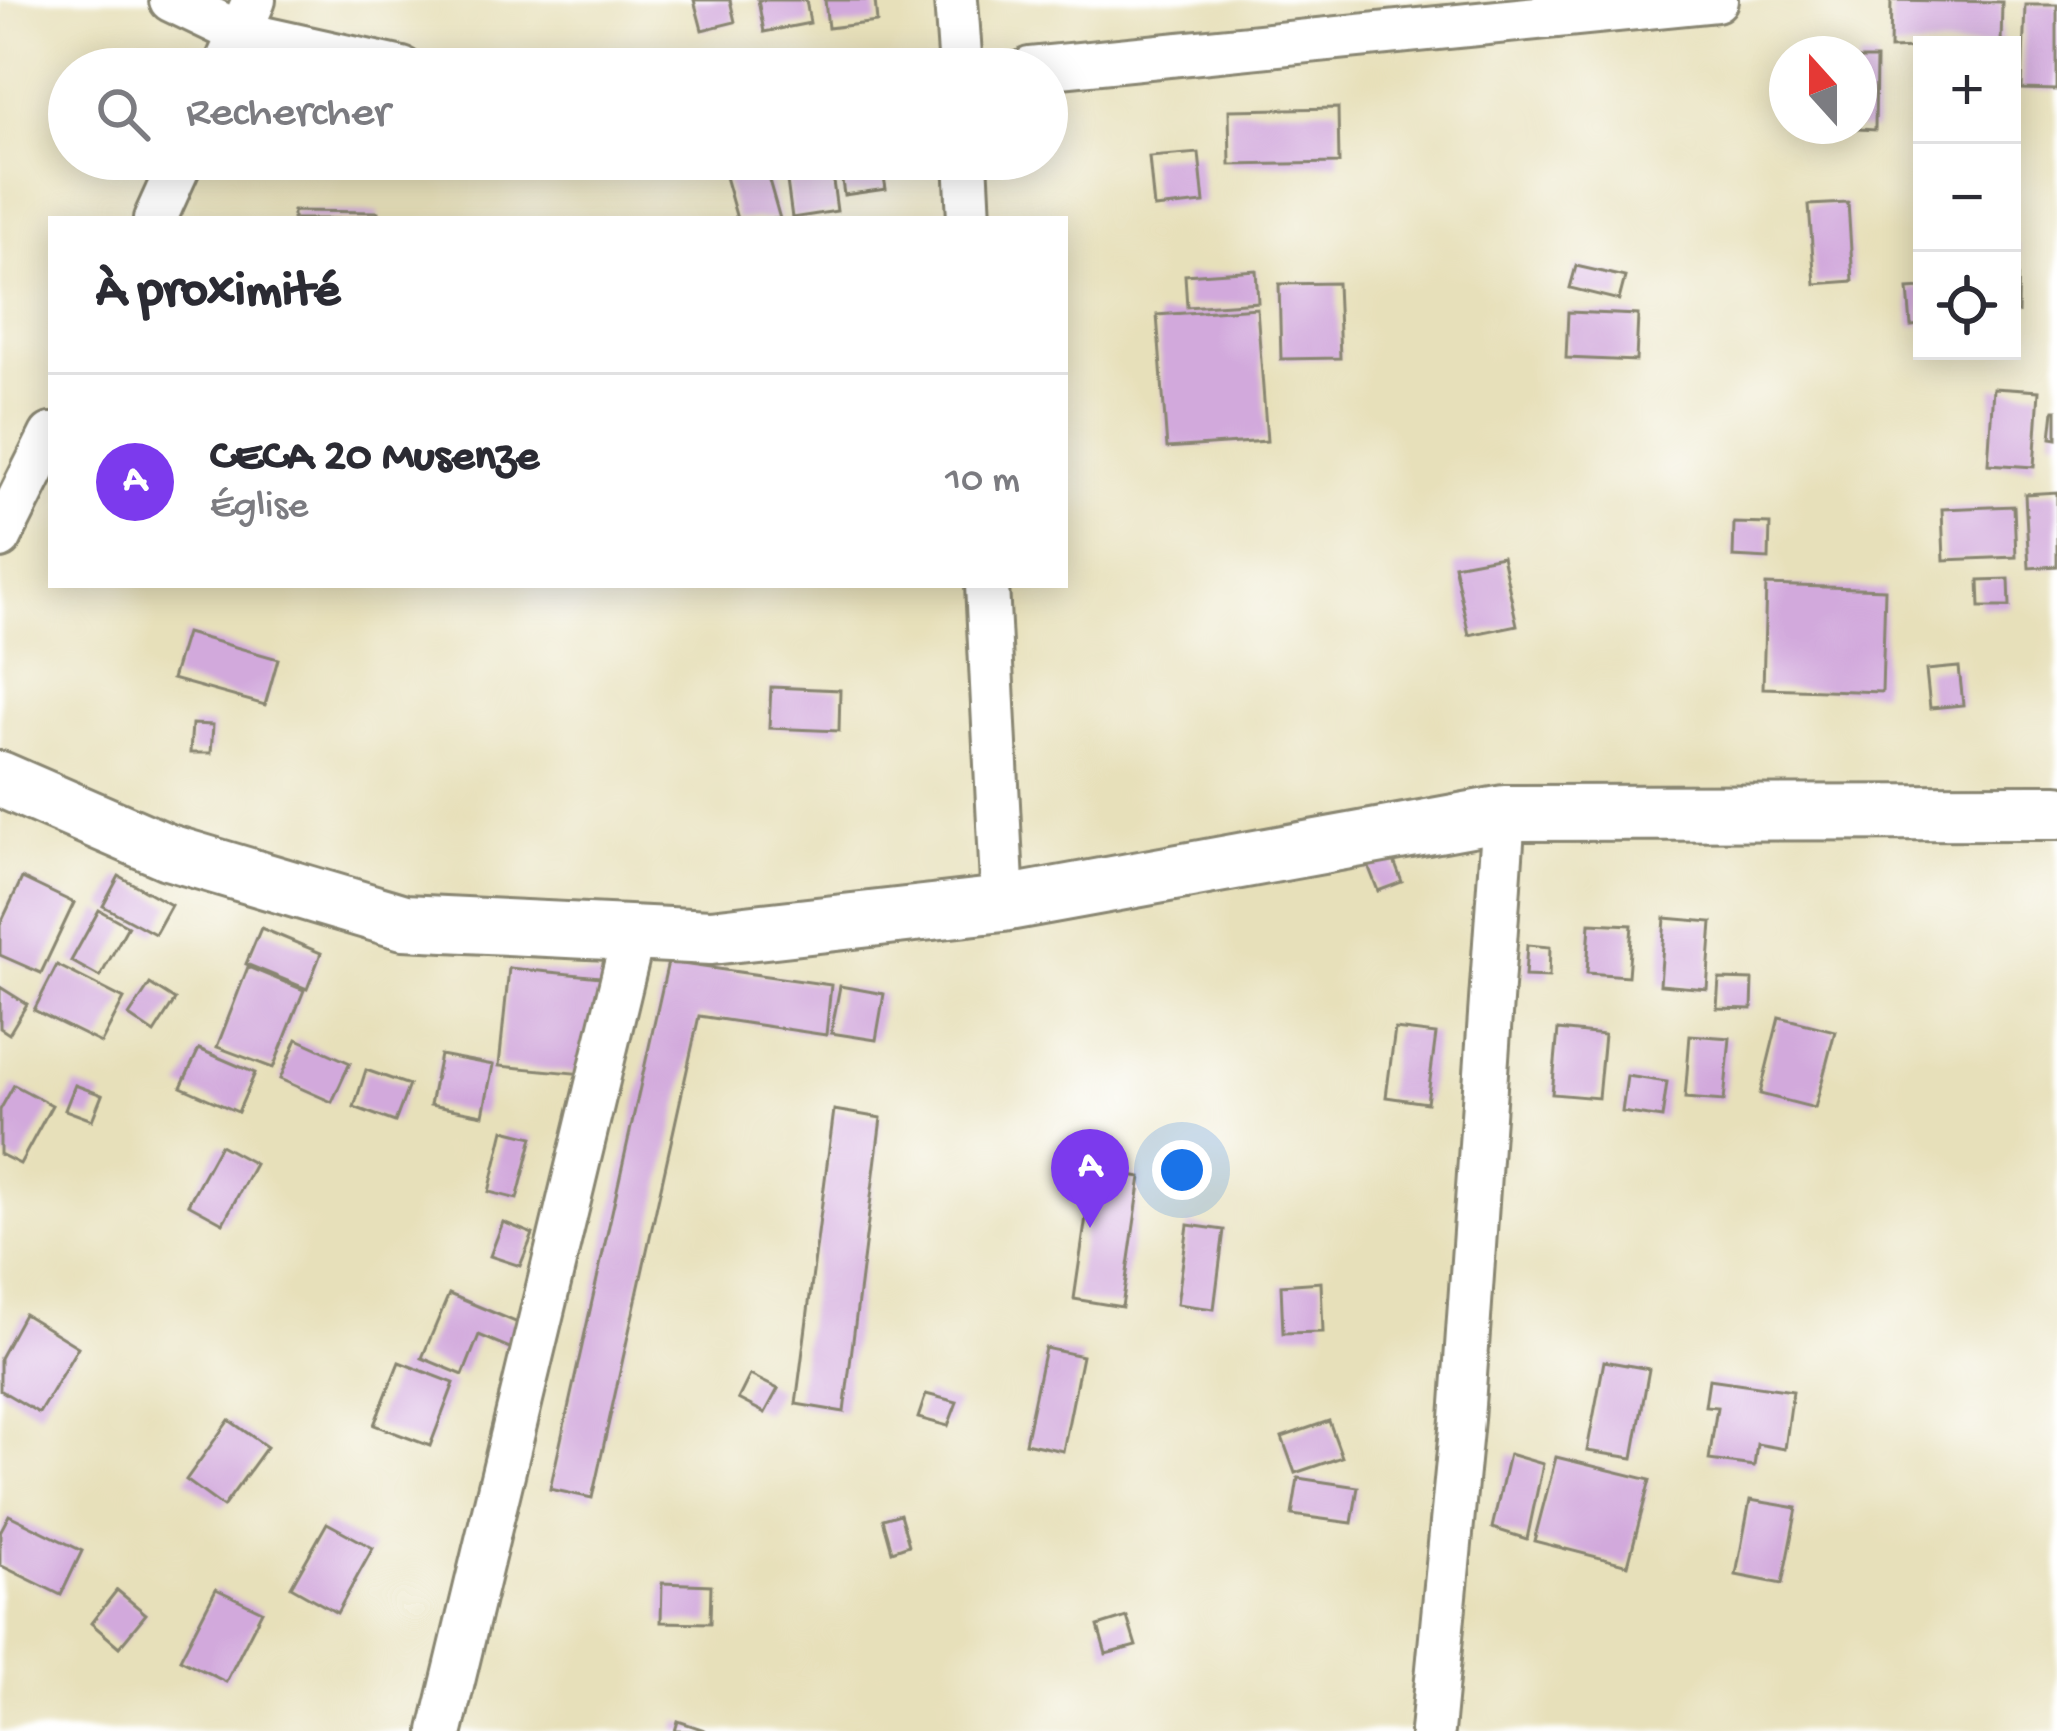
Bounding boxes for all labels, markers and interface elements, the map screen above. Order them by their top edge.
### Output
north arrow [1769,36,1877,144]
map controls [1913,36,2021,360]
button: + [1913,36,2021,144]
search box [48,48,1068,180]
icon: search [90,81,156,147]
text: Rechercher [186,88,390,141]
button: − [1913,144,2021,252]
button: locate [1913,252,2021,360]
text: À proximité [96,264,340,324]
text: CECA 20 Musenze [210,432,539,485]
text: A [123,459,147,505]
text: 10 m [945,459,1020,505]
text: Église [210,485,308,531]
pin: A [1051,1129,1129,1228]
your location [1152,1140,1212,1200]

